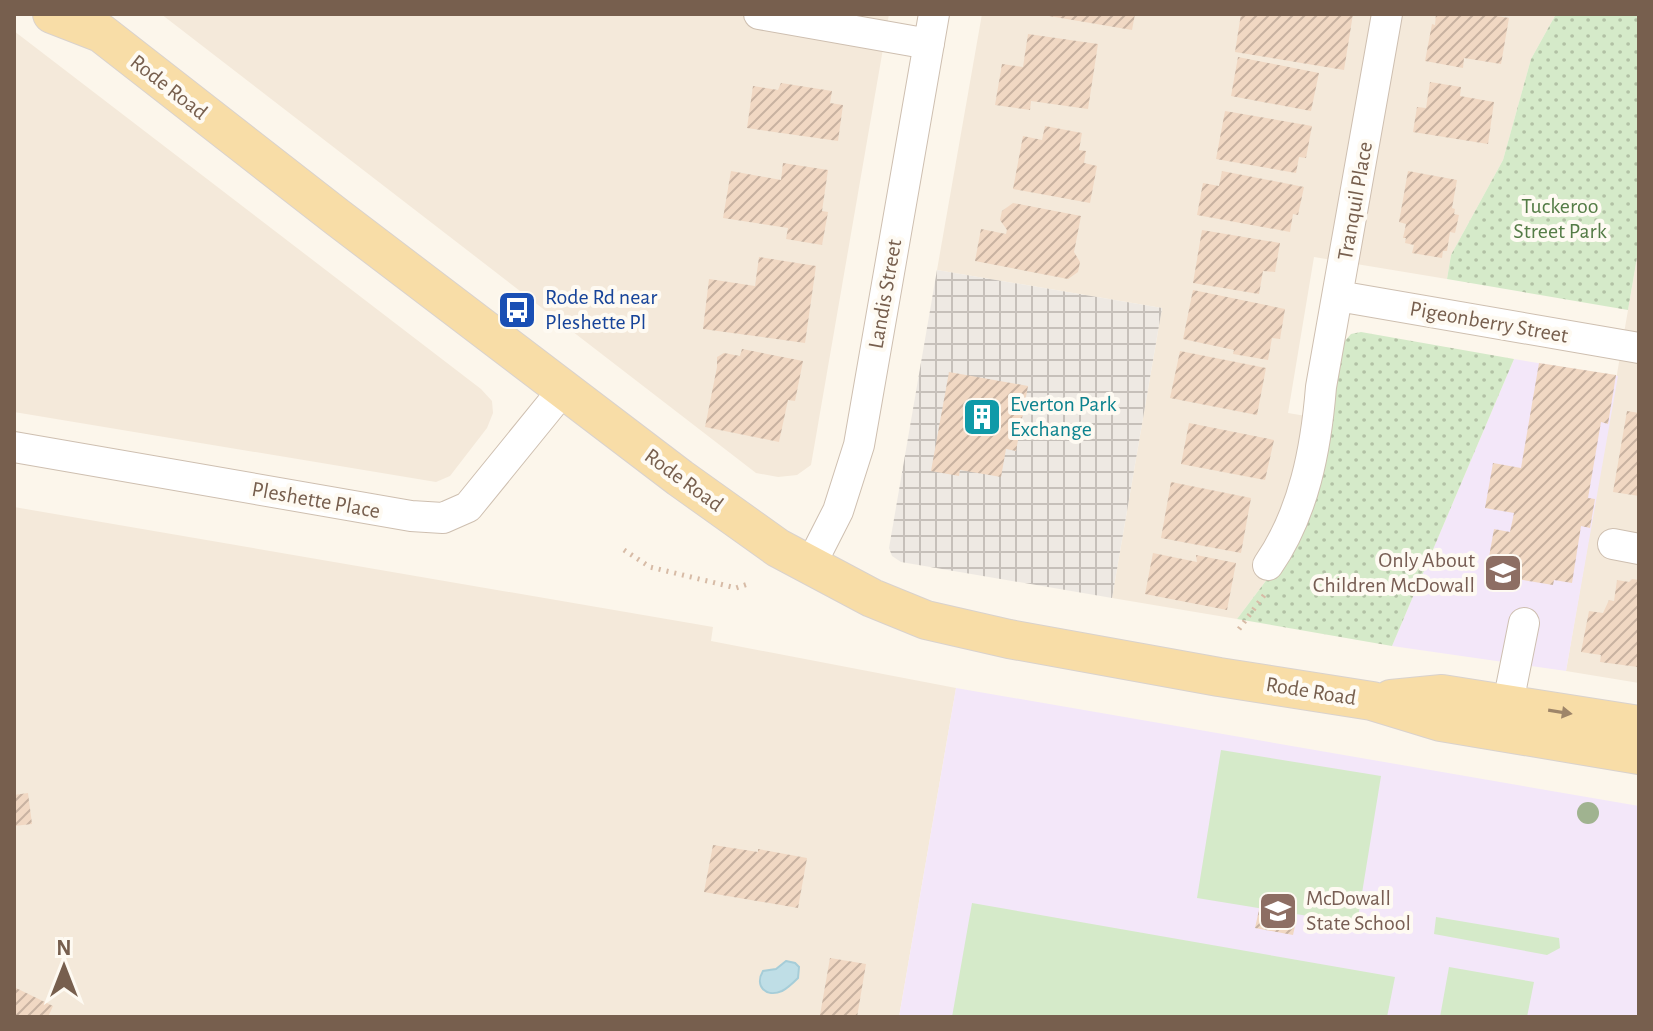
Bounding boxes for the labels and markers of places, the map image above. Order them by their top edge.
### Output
place label: Rode Rd near Pleshette Pl [545,286,657,333]
bus stop icon: Rode Rd near Pleshette Pl [496,289,538,331]
place label: Everton Park Exchange [1010,393,1116,440]
building icon: Everton Park Exchange [961,396,1003,438]
place label: Only About Children McDowall [1313,549,1475,596]
school or university icon: Only About Children McDowall [1482,552,1524,594]
place label: McDowall State School [1306,887,1411,934]
school or university icon: McDowall State School [1257,890,1299,932]

